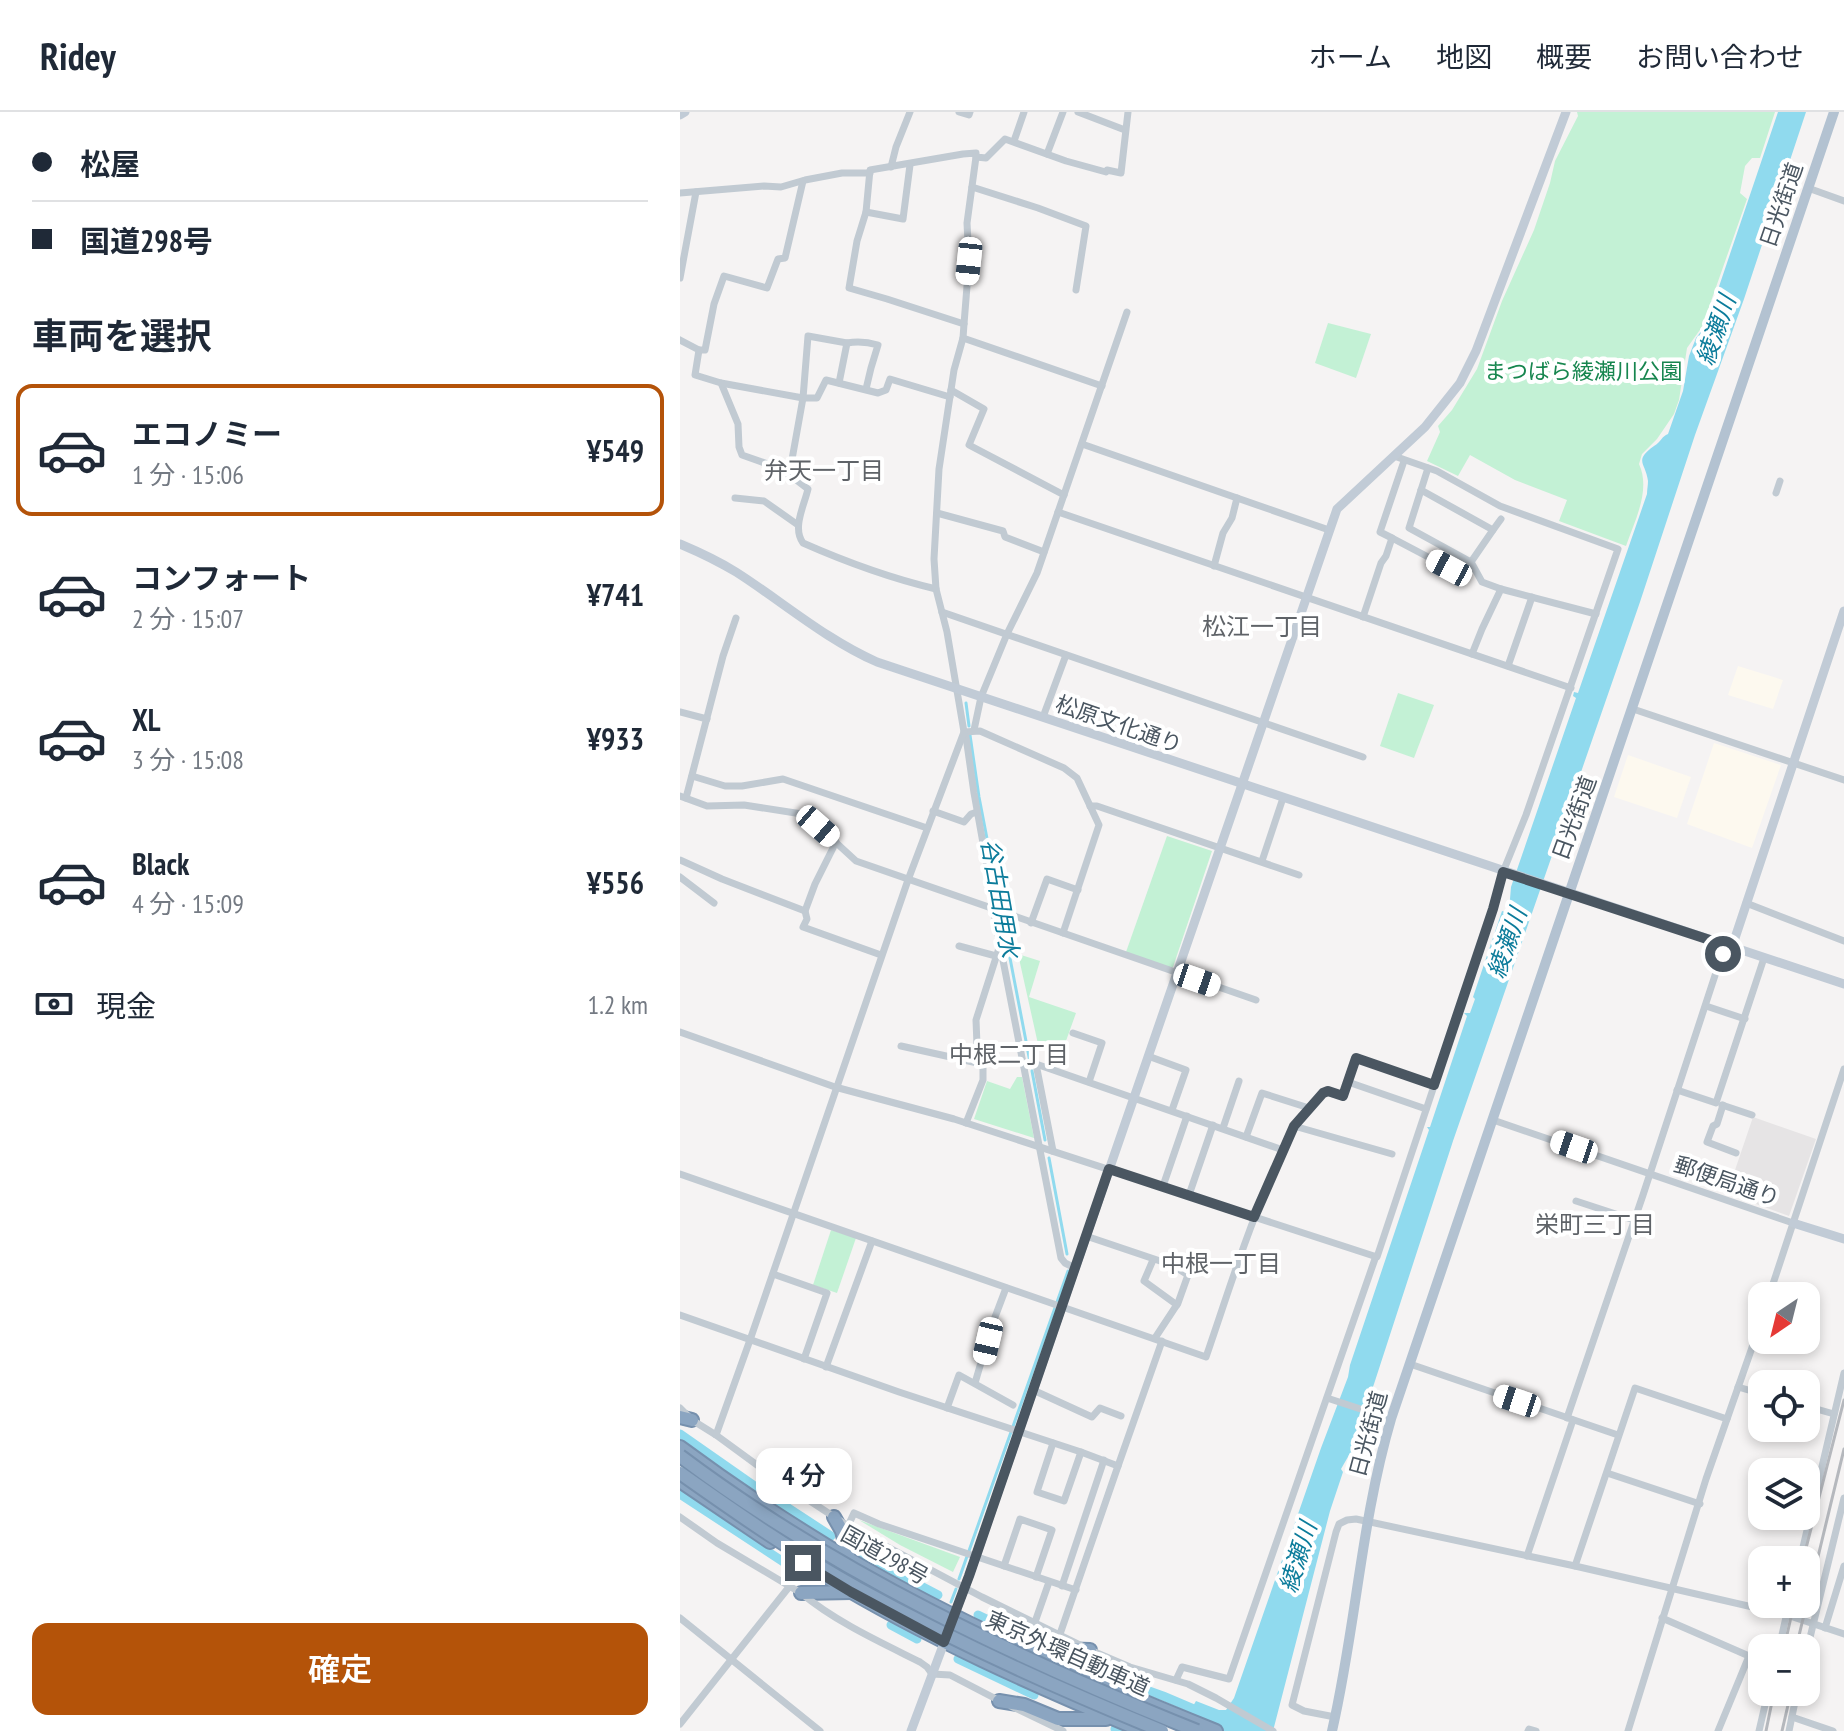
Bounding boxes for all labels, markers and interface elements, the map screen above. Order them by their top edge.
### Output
text: Ridey [40,31,116,80]
text: ホーム [1309,38,1392,75]
text: 地図 [1436,38,1492,75]
text: 概要 [1536,38,1592,75]
text: お問い合わせ [1636,38,1804,75]
text: 松屋 [80,144,140,183]
street label: 日光街道 [1753,159,1809,251]
text: 国道298号 [80,221,213,260]
car [955,236,983,286]
water label: 綾瀬川 [1690,288,1743,369]
text: 車両を選択 [32,312,212,359]
park label: まつばら綾瀬川公園 [1484,357,1682,385]
icon: car [36,414,108,486]
text: エコノミー [132,414,282,453]
text: ¥549 [587,431,644,470]
district label: 弁天一丁目 [764,455,884,486]
text: 1 分 · 15:06 [132,458,244,491]
car [1422,546,1476,590]
icon: car [36,558,108,630]
text: コンフォート [132,558,311,597]
text: ¥741 [587,575,644,614]
text: 2 分 · 15:07 [132,602,244,635]
district label: 松江一丁目 [1202,611,1322,642]
street label: 松原文化通り [1052,689,1186,759]
text: XL [132,700,161,739]
icon: car [36,702,108,774]
text: ¥933 [587,719,644,758]
text: 3 分 · 15:08 [132,743,244,776]
street label: 日光街道 [1546,772,1602,864]
car [792,801,844,851]
water label: 谷古田用水 [974,836,1026,963]
text: Black [132,844,189,883]
icon: car [36,846,108,918]
text: ¥556 [587,863,644,902]
text: 4 分 · 15:09 [132,887,244,920]
water label: 綾瀬川 [1481,901,1534,982]
route start [1705,936,1741,972]
car [1170,961,1224,999]
icon: cash [32,982,76,1026]
text: 現金 [96,986,156,1025]
text: 1.2 km [587,988,648,1021]
district label: 中根二丁目 [949,1039,1069,1070]
car [1547,1128,1601,1166]
street label: 郵便局通り [1670,1150,1784,1212]
district label: 栄町三丁目 [1535,1209,1655,1240]
district label: 中根一丁目 [1161,1248,1281,1279]
north arrow [1748,1282,1820,1354]
map controls [1748,1282,1820,1706]
car [971,1315,1005,1367]
button: locate [1748,1370,1820,1442]
car [1490,1382,1544,1420]
street label: 日光街道 [1343,1388,1393,1480]
callout: 4 分 [755,1447,851,1503]
button: layers [1748,1458,1820,1530]
text: 4 分 [782,1459,826,1492]
water label: 綾瀬川 [1273,1515,1324,1596]
street label: 国道298号 [836,1520,934,1590]
route end [785,1545,821,1581]
button: + [1748,1546,1820,1618]
street label: 東京外環自動車道 [982,1604,1154,1702]
button: 確定 [32,1623,648,1715]
button: − [1748,1634,1820,1706]

